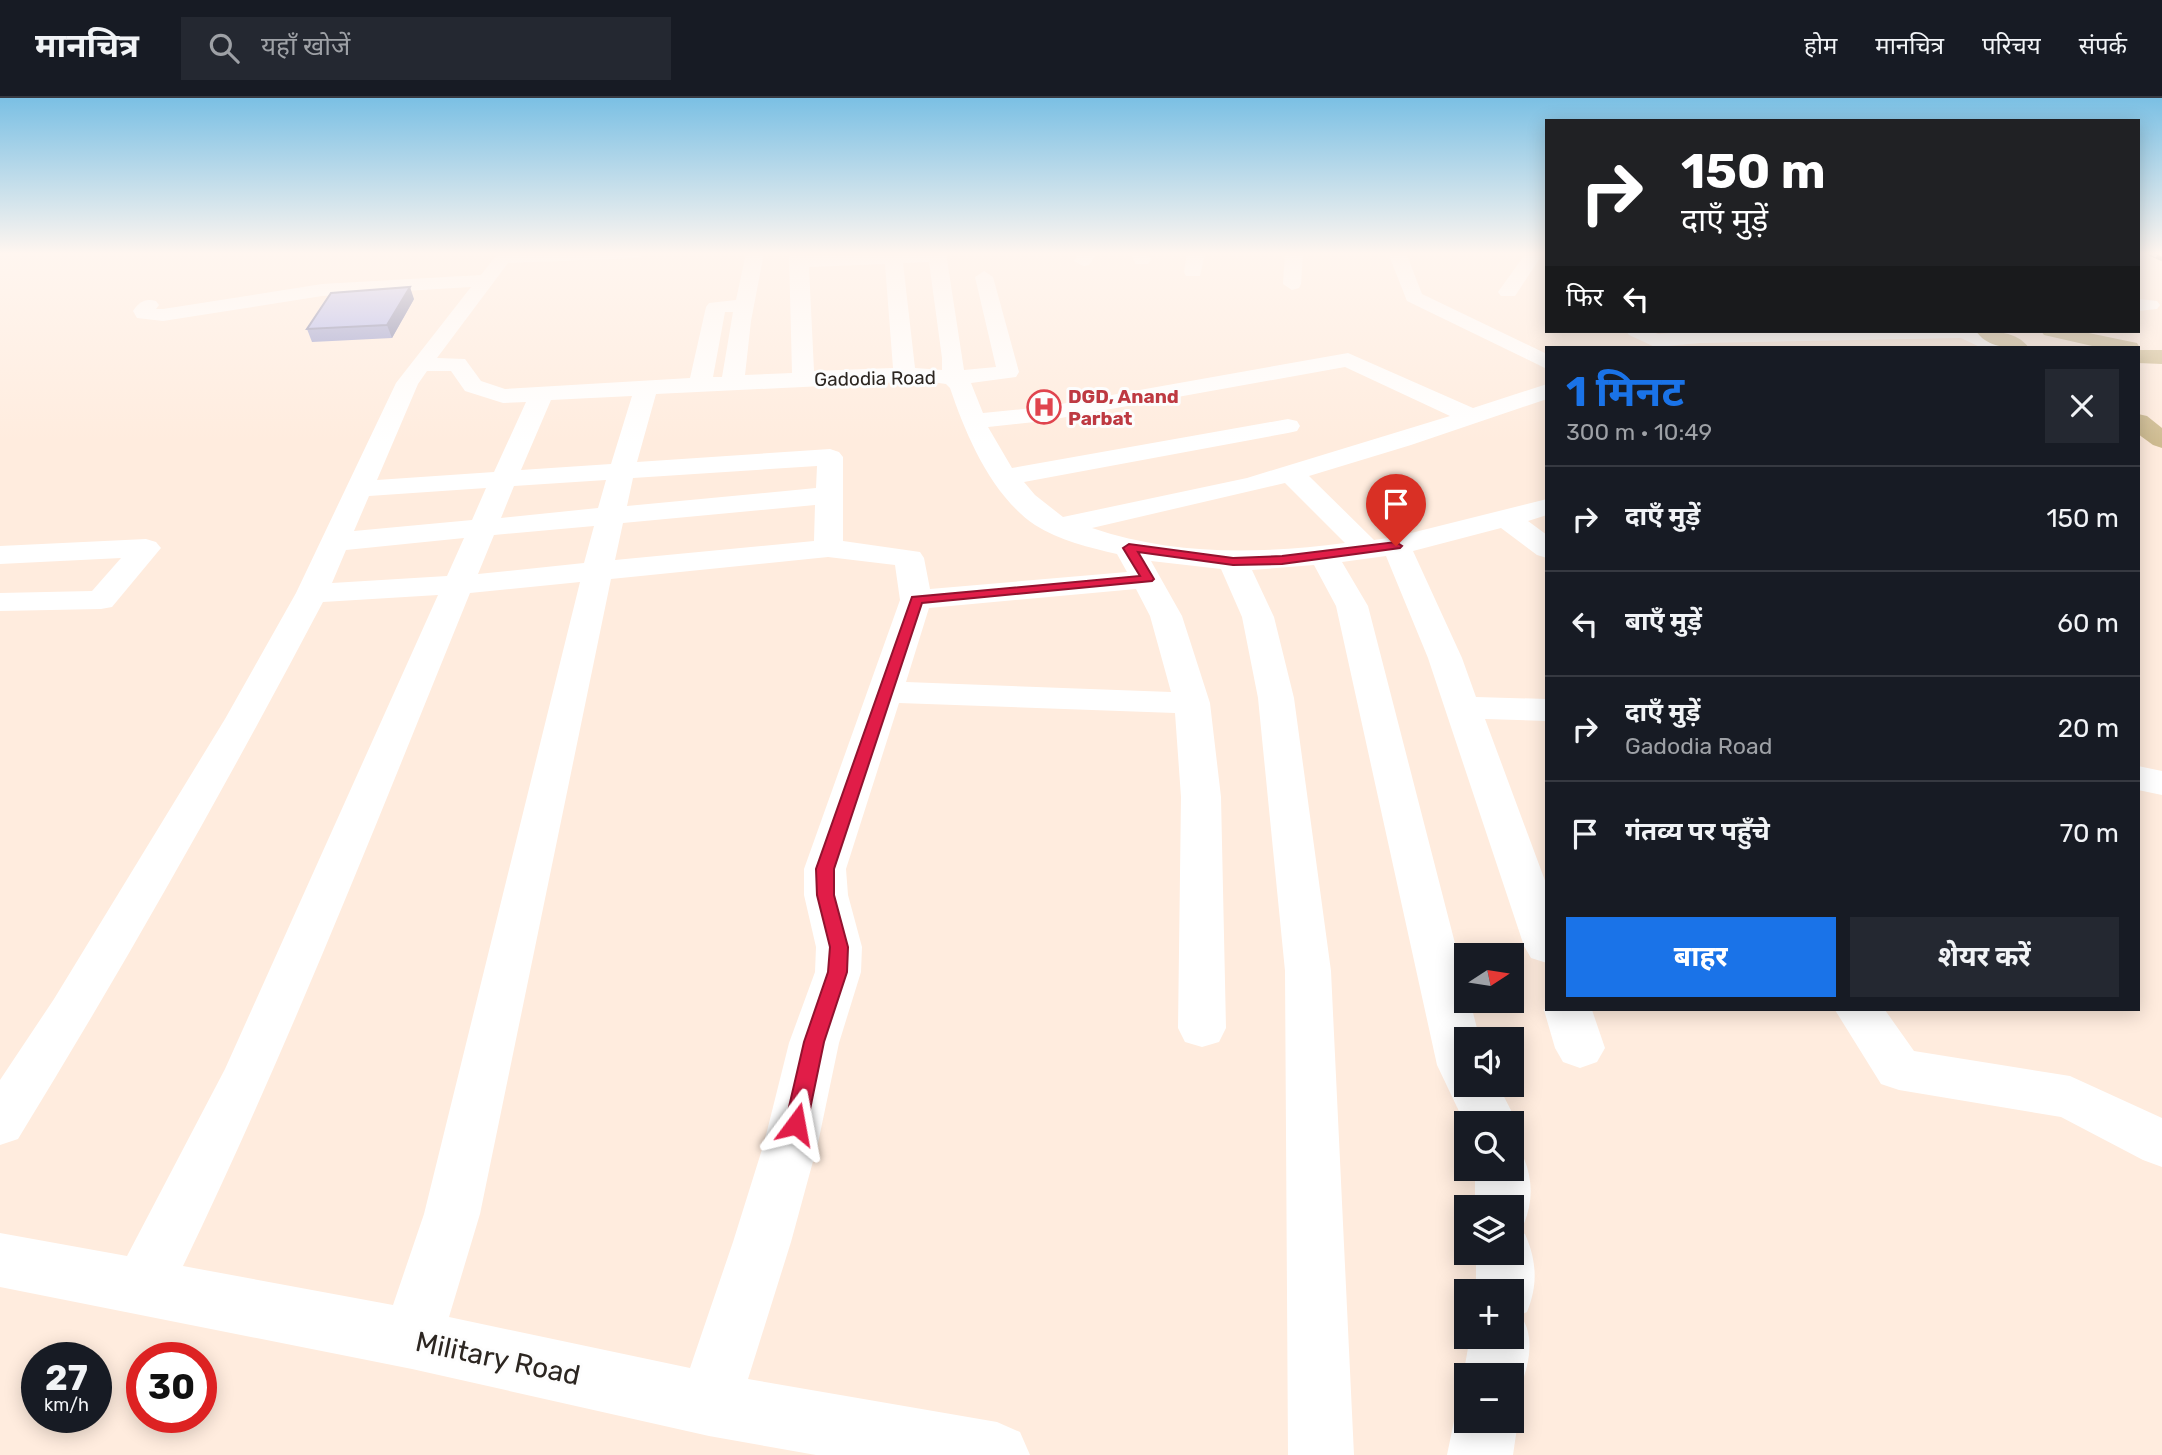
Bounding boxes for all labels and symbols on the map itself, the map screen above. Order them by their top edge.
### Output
street label: Gadodia Road [814,366,936,391]
place label: DGD, Anand Parbat [1068,385,1179,430]
hospital icon: DGD, Anand Parbat [1025,388,1063,426]
pin [1366,474,1426,546]
north arrow [1454,943,1524,1013]
position arrow [759,1087,833,1161]
street label: Military Road [413,1325,583,1392]
speed limit sign: 30 [126,1342,217,1433]

